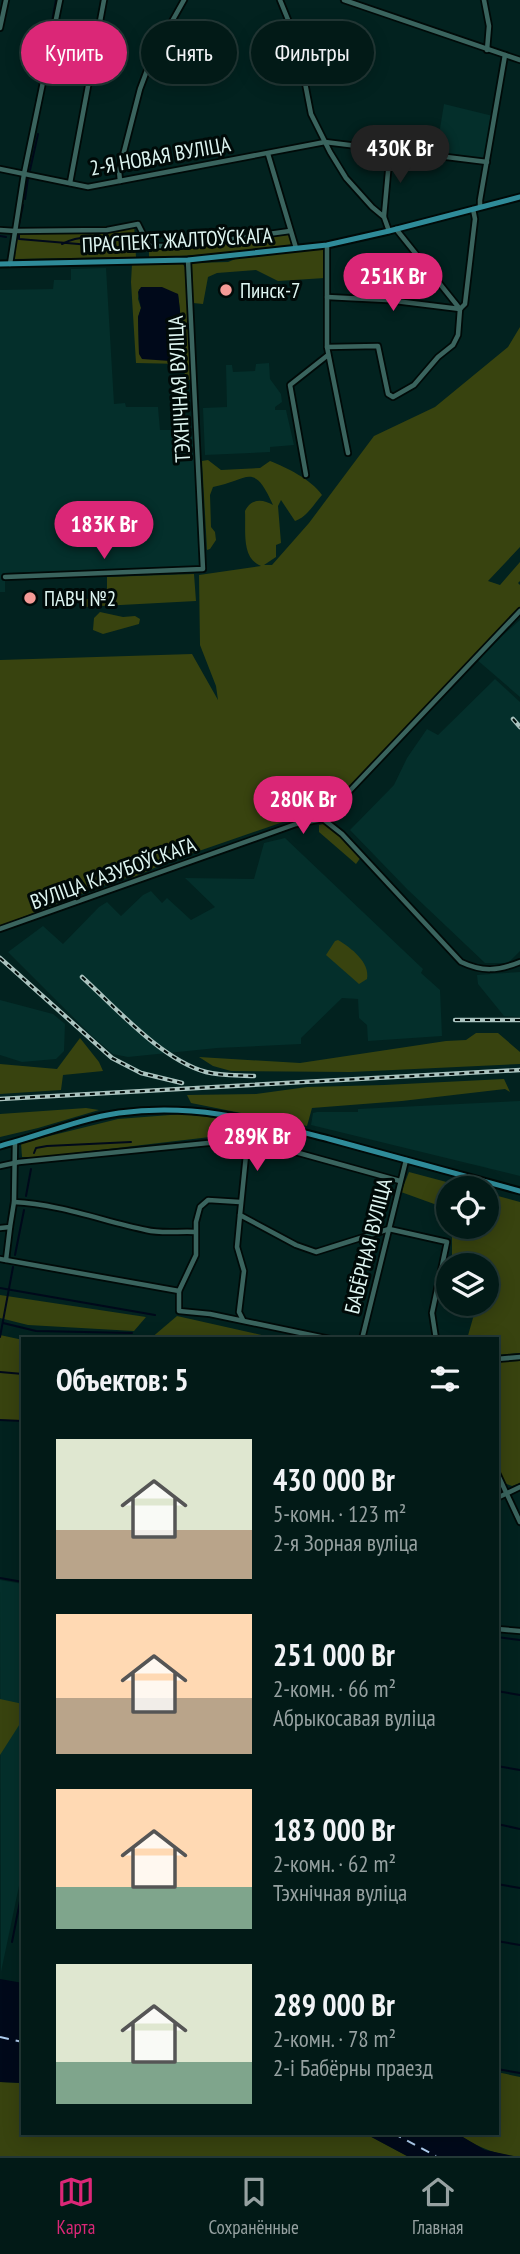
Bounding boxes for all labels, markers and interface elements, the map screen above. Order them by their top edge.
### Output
chip: Купить [21,21,127,84]
chip: Снять [141,21,237,84]
chip: Фильтры [251,21,374,84]
pin: 430K Br [335,125,465,185]
street label: 2-Я НОВАЯ ВУЛІЦА [87,130,233,182]
text: 430K Br [366,133,434,162]
street label: ПРАСПЕКТ ЖАЛТОЎСКАГА [81,222,273,258]
pin: 251K Br [328,254,458,313]
text: 251K Br [359,261,427,290]
place label: Пинск-7 [240,277,301,304]
marker: Пинск-7 [218,282,234,298]
street label: ТЭХНІЧНАЯ ВУЛІЦА [162,315,196,463]
pin: 183K Br [39,502,169,561]
text: 183K Br [70,509,138,538]
place label: ПАВЧ №2 [44,585,116,612]
marker: ПАВЧ №2 [22,590,38,606]
pin: 280K Br [238,776,368,836]
text: 280K Br [269,784,337,813]
street label: ВУЛІЦА КАЗУБОЎСКАГА [27,831,199,915]
pin: 289K Br [192,1114,322,1173]
text: 289K Br [223,1121,291,1150]
street label: БАБЁРНАЯ ВУЛІЦА [338,1175,398,1316]
map controls [436,1176,499,1316]
button: locate [436,1176,499,1239]
button: layers [436,1253,499,1316]
text: Объектов: 5 [56,1360,189,1399]
icon: filters [426,1360,464,1398]
text: 430 000 Br [273,1460,395,1499]
icon: home [112,1467,196,1551]
text: 5-комн. · 123 m² [273,1499,406,1528]
text: 2-я Зорная вуліца [273,1528,418,1557]
text: 251 000 Br [273,1635,395,1674]
icon: home [112,1642,196,1726]
text: 2-комн. · 66 m² [273,1674,396,1703]
text: Абрыкосавая вуліца [273,1703,436,1732]
text: 183 000 Br [273,1810,395,1849]
icon: home [112,1817,196,1901]
text: 2-комн. · 62 m² [273,1849,396,1878]
text: Тэхнічная вуліца [273,1878,407,1907]
text: 289 000 Br [273,1985,395,2024]
icon: home [112,1992,196,2076]
text: 2-комн. · 78 m² [273,2024,396,2053]
text: 2-і Бабёрны праезд [273,2053,433,2082]
tab: Карта [57,2173,95,2239]
tab: Сохранённые [208,2173,299,2239]
tab: Главная [412,2173,463,2239]

